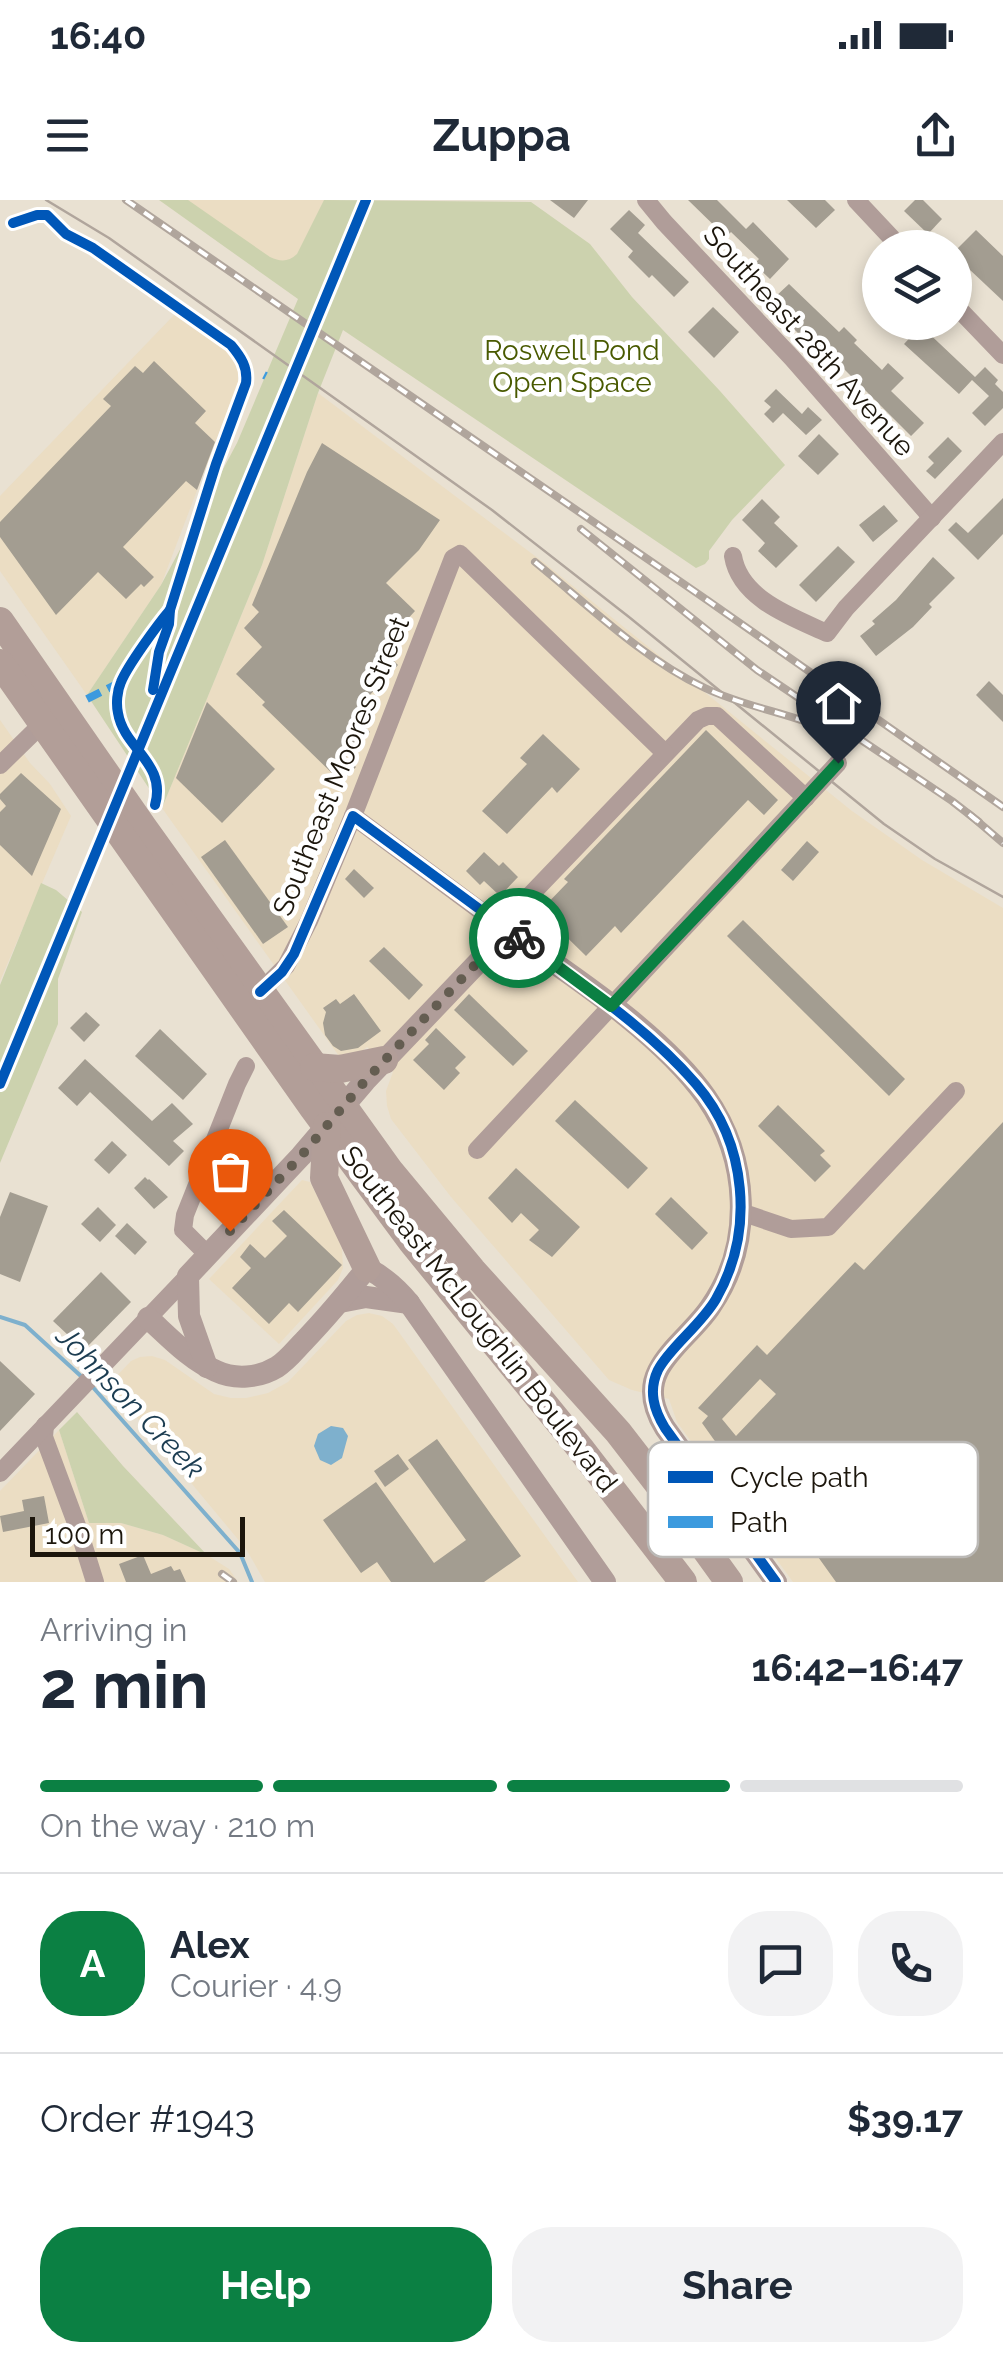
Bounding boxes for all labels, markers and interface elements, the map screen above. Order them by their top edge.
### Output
text: 16:40 [50,13,146,58]
icon: menu [40,108,95,163]
icon: share [908,108,963,163]
text: Zuppa [432,109,571,162]
street label: Southeast 28th Avenue [697,219,921,463]
map controls [862,230,972,340]
button: layers [862,230,972,340]
park label: Roswell Pond Open Space [484,334,660,399]
street label: Southeast Moores Street [266,611,416,920]
pin [796,661,881,764]
icon: home [811,676,866,731]
courier [469,888,569,988]
icon: bike [492,911,547,966]
pin [188,1129,273,1232]
street label: Southeast McLoughlin Boulevard [334,1139,624,1499]
icon: bag [203,1144,258,1199]
water label: Johnson Creek [48,1317,212,1485]
legend [648,1442,978,1557]
text: Cycle path [730,1461,869,1494]
text: Path [730,1506,788,1539]
scale bar [30,1512,245,1556]
text: 100 m [45,1518,124,1551]
text: Arriving in [40,1611,187,1648]
text: 16:42–16:47 [751,1645,963,1690]
text: 2 min [40,1647,209,1723]
text: On the way · 210 m [40,1807,315,1844]
button: chat [728,1911,833,2016]
button: phone [858,1911,963,2016]
text: Alex [170,1922,250,1967]
text: A [80,1941,105,1986]
text: Courier · 4.9 [170,1967,342,2004]
text: Order #1943 [40,2096,255,2141]
text: $39.17 [847,2096,963,2141]
button: Help [40,2227,492,2342]
button: Share [512,2227,963,2342]

